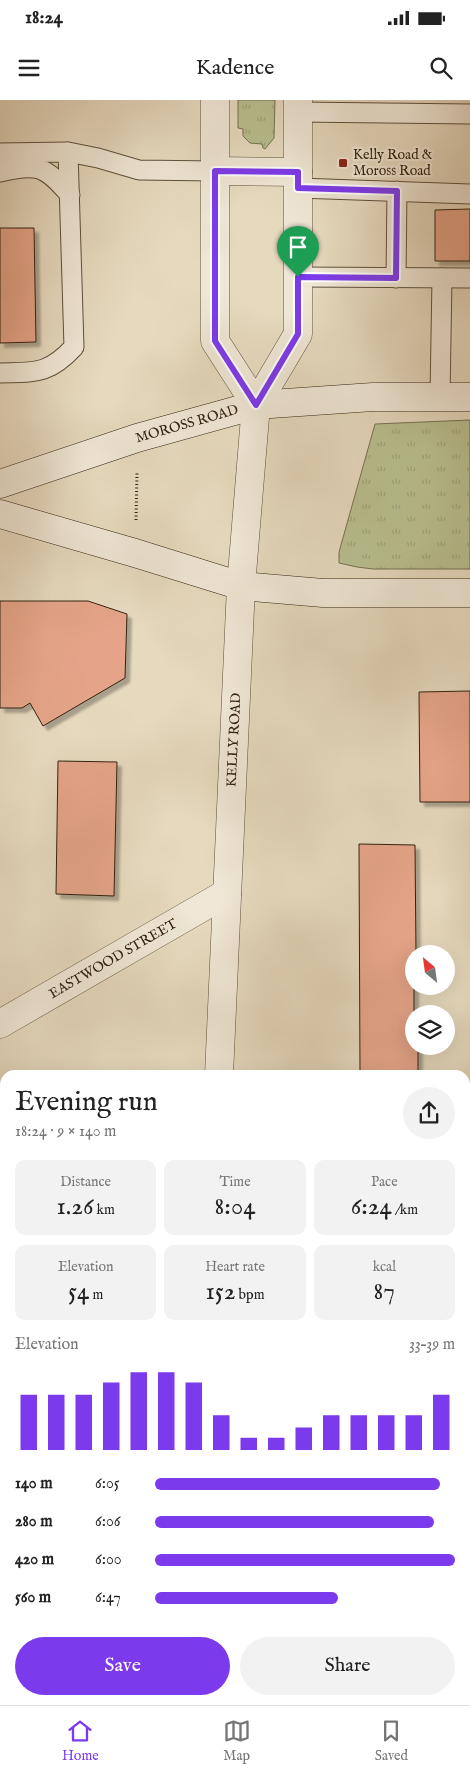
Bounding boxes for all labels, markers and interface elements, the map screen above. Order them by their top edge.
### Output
text: 18:24 [25,6,63,30]
icon: menu [15,54,43,82]
text: Kadence [196,54,274,82]
icon: search [427,54,455,82]
place label: Kelly Road & Moross Road [353,146,433,180]
marker: Kelly Road & Moross Road [337,157,349,169]
pin [277,226,319,277]
icon: arrive [284,233,312,261]
street label: MOROSS ROAD [133,401,241,447]
street label: KELLY ROAD [223,692,245,788]
street label: EASTWOOD STREET [46,915,181,1003]
north arrow [405,945,455,995]
map controls [405,945,455,1055]
button: layers [405,1005,455,1055]
text: Evening run [15,1085,158,1120]
button: share [403,1087,455,1139]
text: 18:24 · 9 × 140 m [15,1122,116,1142]
text: Distance [60,1173,111,1191]
text: Time [219,1173,251,1191]
text: Pace [371,1173,398,1191]
text: 1.26 [57,1191,93,1223]
text: 8:04 [215,1191,255,1223]
text: 6:24 [351,1191,392,1223]
text: km [93,1201,115,1219]
text: /km [392,1201,418,1219]
text: Elevation [58,1258,113,1276]
text: Heart rate [205,1258,265,1276]
text: kcal [373,1258,396,1276]
text: 54 [68,1276,89,1308]
text: 152 [206,1276,236,1308]
text: 87 [374,1276,395,1308]
text: m [89,1286,103,1304]
text: bpm [236,1286,264,1304]
text: Elevation [15,1335,78,1355]
text: 33–39 m [409,1335,455,1355]
text: 140 m [15,1474,53,1494]
text: 6:05 [95,1474,120,1494]
text: 280 m [15,1512,53,1532]
text: 6:06 [95,1512,121,1532]
text: 420 m [15,1550,54,1570]
text: 6:00 [95,1550,122,1570]
text: 560 m [15,1588,51,1608]
text: 6:47 [95,1588,121,1608]
button: Save [15,1637,230,1695]
button: Share [240,1637,455,1695]
tab: Home [62,1717,99,1765]
tab: Map [223,1717,251,1765]
tab: Saved [375,1717,408,1765]

